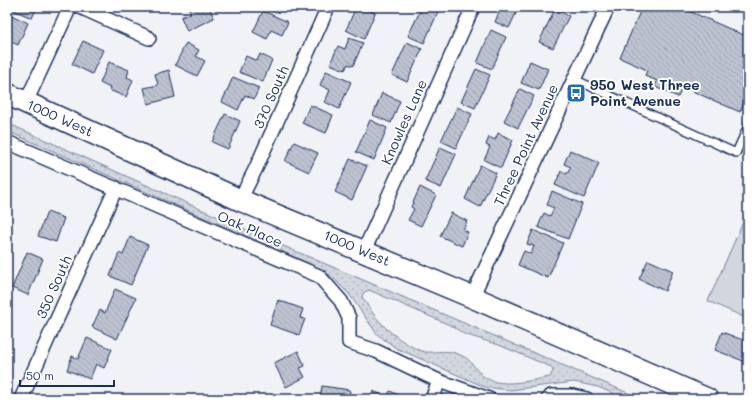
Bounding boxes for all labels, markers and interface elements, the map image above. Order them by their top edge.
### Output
street label: 370 South [248,62,293,131]
place label: 950 West Three Point Avenue [590,75,700,110]
street label: Knowles Lane [376,76,431,167]
street label: Three Point Avenue [489,81,562,209]
bus stop icon: 950 West Three Point Avenue [565,82,587,104]
street label: 1000 West [24,95,96,141]
street label: Oak Place [215,206,286,251]
street label: 1000 West [321,225,393,270]
street label: 350 South [31,252,76,321]
scale bar [20,362,114,388]
text: 50 m [26,367,54,383]

